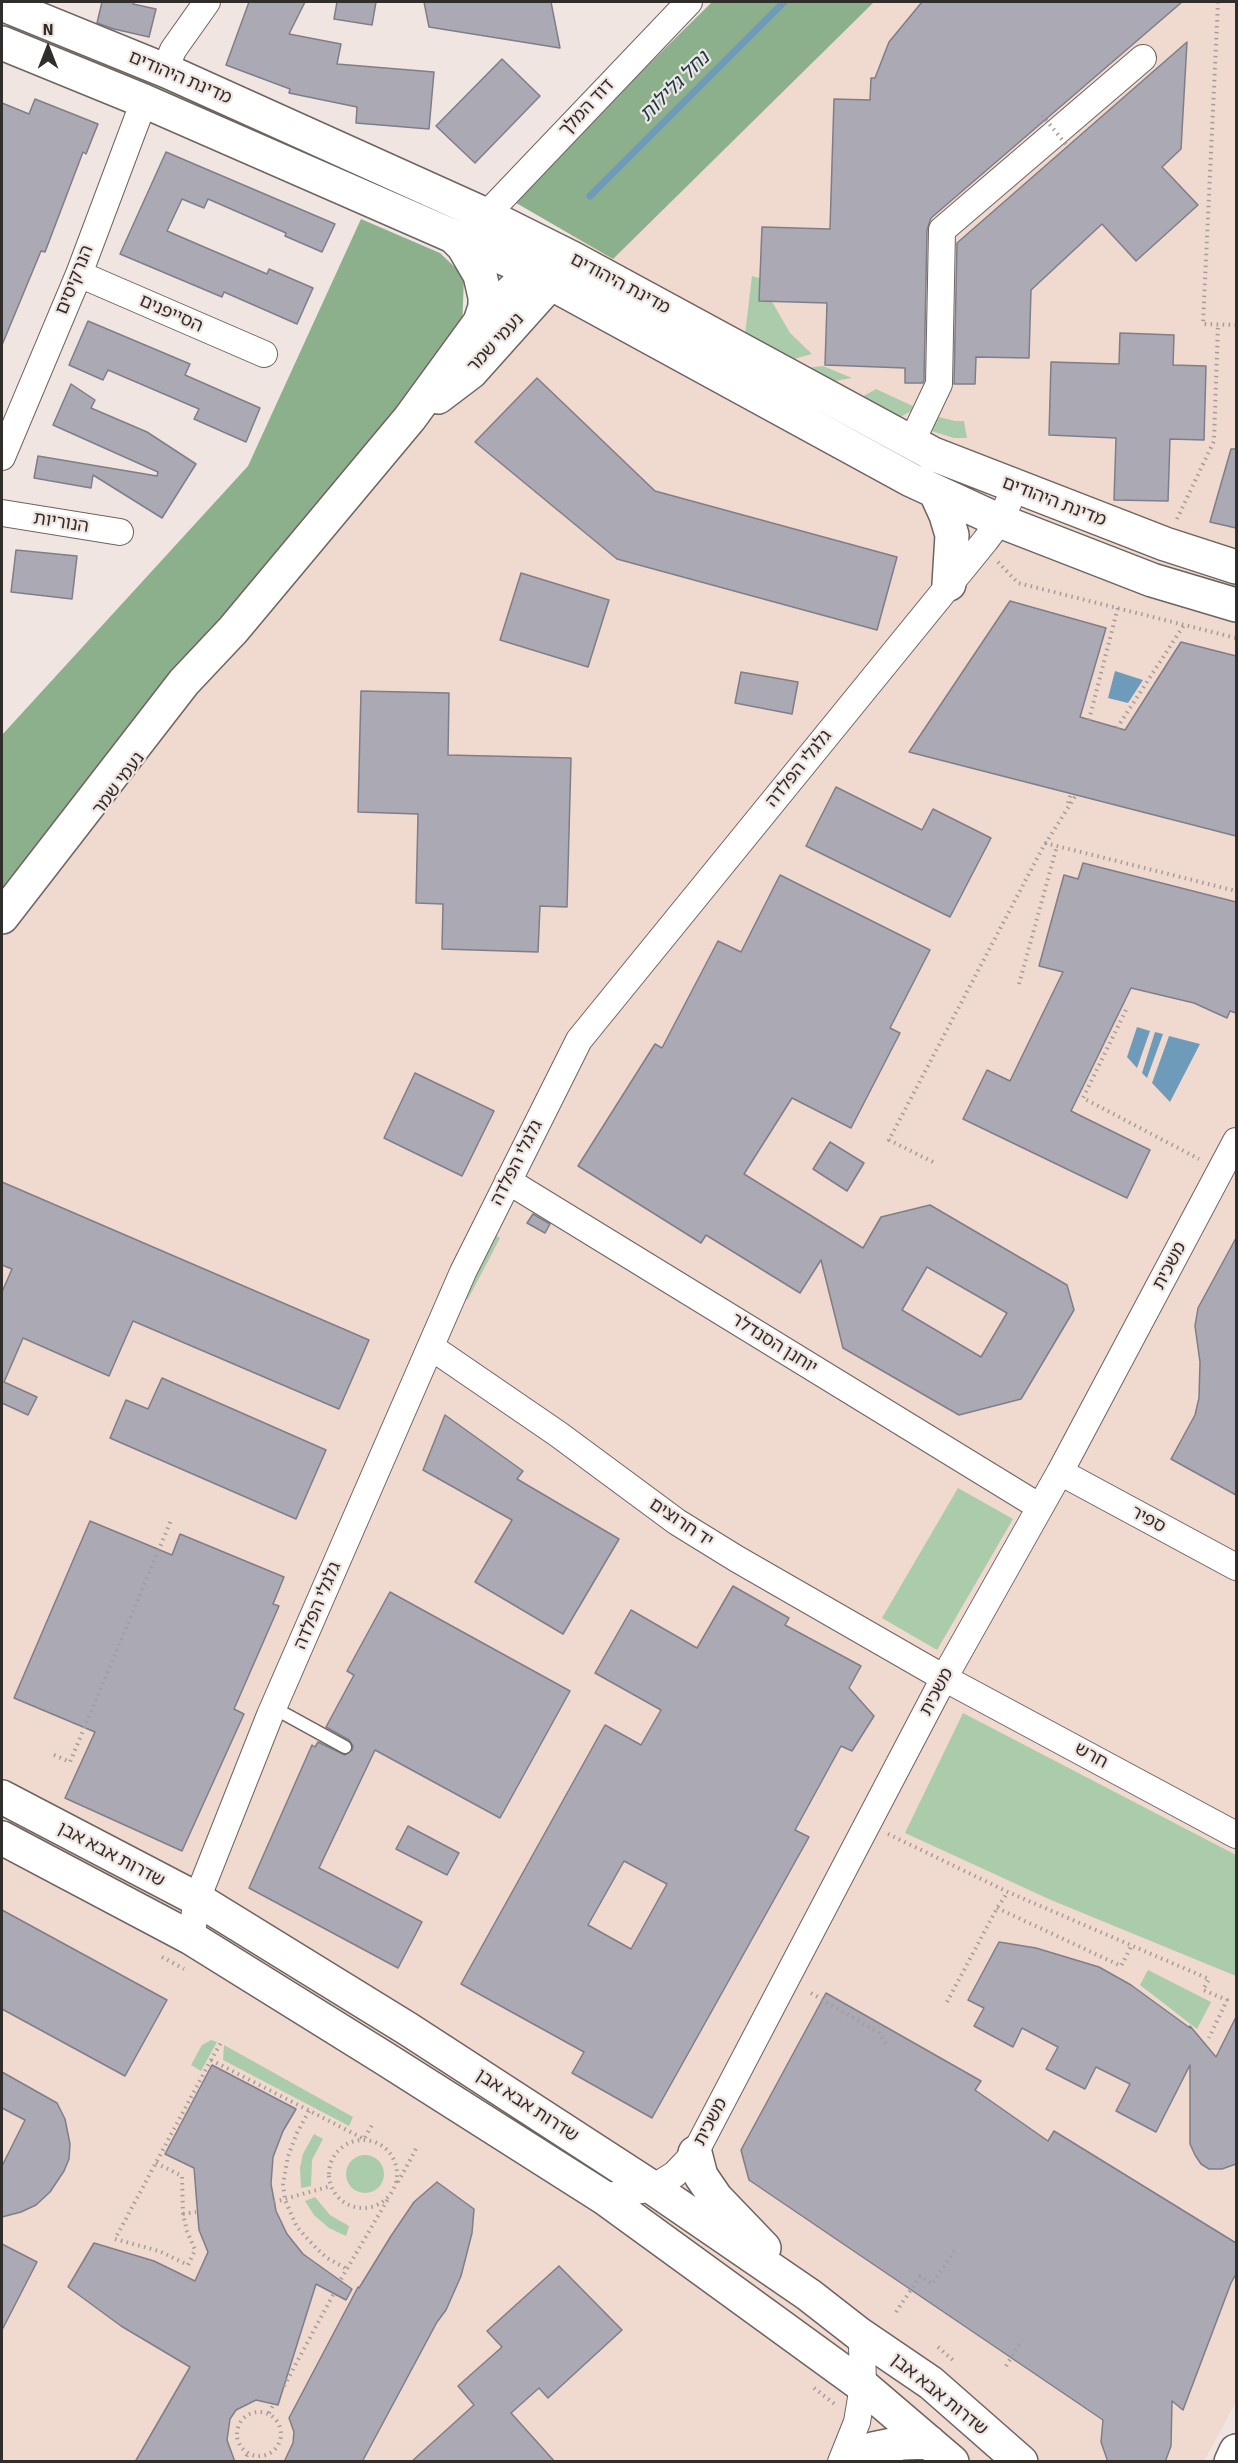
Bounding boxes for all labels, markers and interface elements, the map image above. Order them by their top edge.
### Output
north arrow [18,18,78,78]
text: N [42,20,54,40]
street label: מדינת היהודים [125,47,235,109]
water label: נחל גלילות [635,47,715,127]
street label: דוד המלך [555,75,619,141]
street label: הנרקיסים [51,242,99,318]
street label: מדינת היהודים [566,249,674,319]
street label: הסייפנים [136,290,206,338]
street label: נעמי שמר [463,309,529,377]
street label: מדינת היהודים [999,472,1109,532]
street label: הנוריות [32,508,90,538]
street label: גלגלי הפלדה [761,726,837,812]
street label: נעמי שמר [88,748,150,820]
street label: גלגלי הפלדה [486,1117,548,1209]
street label: משכית [1148,1238,1192,1294]
street label: יוחנן הסנדלר [727,1309,821,1379]
street label: יד חרוצים [645,1494,717,1552]
street label: ספיר [1127,1502,1169,1538]
street label: גלגלי הפלדה [290,1559,346,1653]
street label: משכית [915,1664,959,1720]
street label: חרש [1071,1738,1111,1774]
street label: שדרות אבא אבן [54,1818,168,1892]
street label: שדרות אבא אבן [472,2065,582,2147]
street label: משכית [689,2094,733,2150]
street label: שדרות אבא אבן [886,2349,992,2441]

